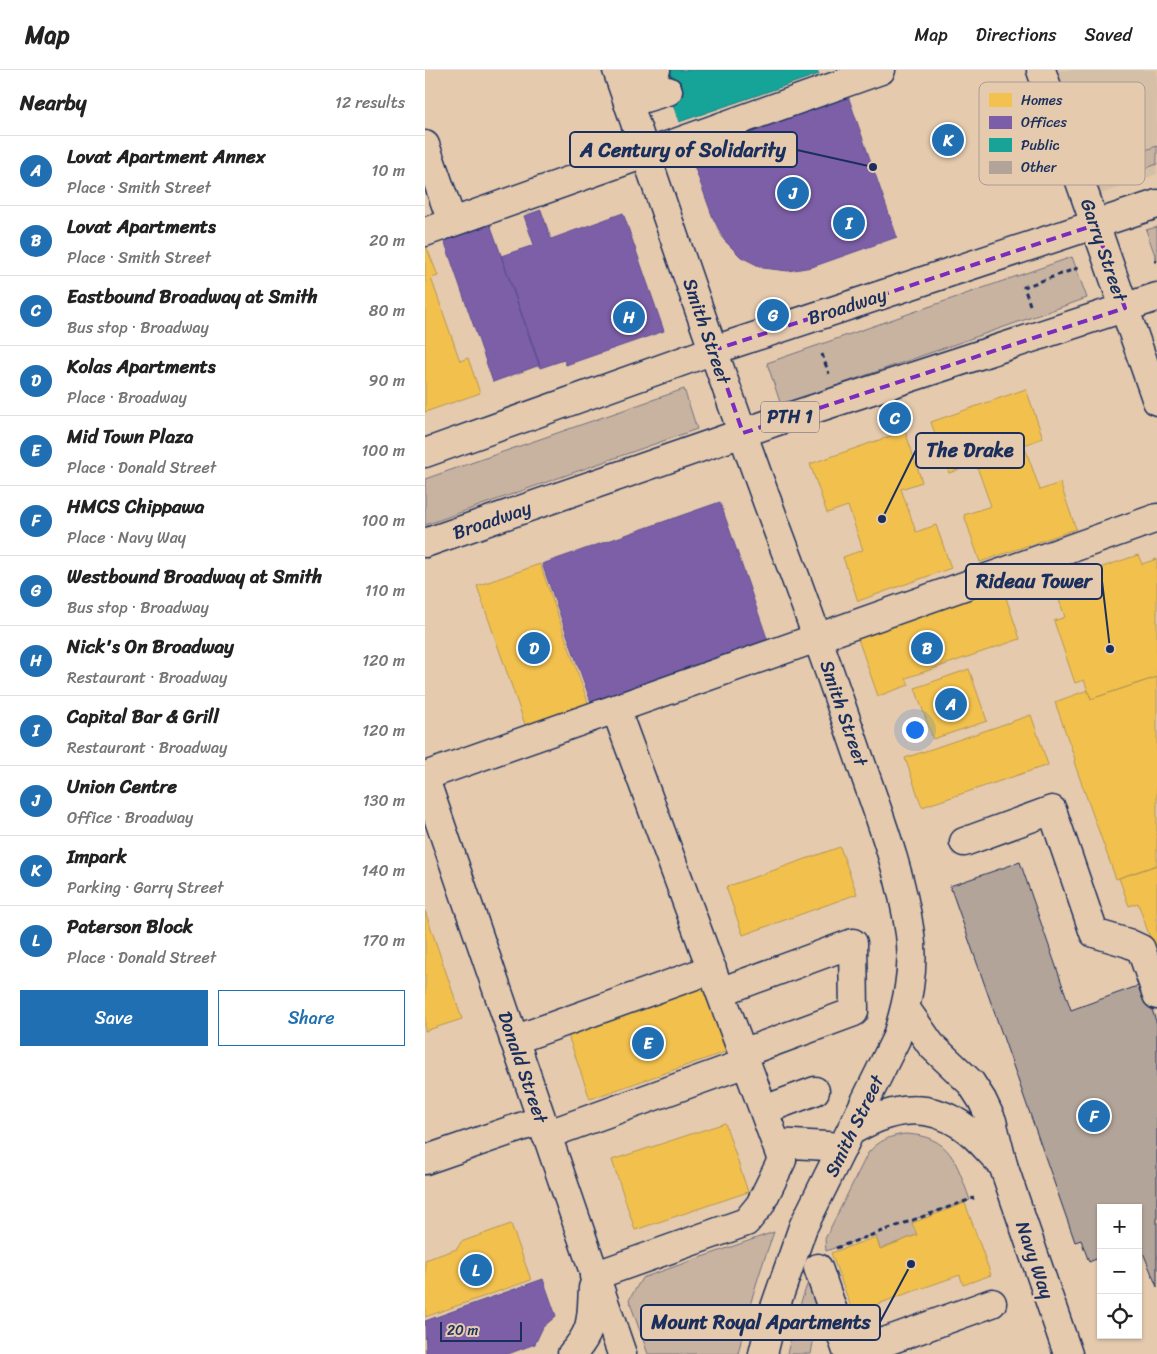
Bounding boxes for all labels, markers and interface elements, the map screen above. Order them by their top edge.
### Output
text: Map [25,14,69,56]
text: Map [915,19,948,51]
text: Directions [976,19,1057,51]
text: Saved [1085,19,1132,51]
legend [979,82,1145,185]
text: Nearby [20,84,86,122]
text: 12 results [335,88,405,117]
text: Homes [1021,88,1063,113]
text: Offices [1021,110,1068,135]
pin: K [932,121,964,159]
callout: A Century of Solidarity [570,132,797,167]
text: A Century of Solidarity [579,133,786,168]
text: Public [1021,133,1060,158]
text: Lovat Apartment Annex [67,140,266,173]
text: Other [1021,155,1058,180]
text: A [31,156,41,185]
text: 10 m [372,156,405,185]
text: Place · Smith Street [67,173,211,202]
pin: J [777,174,809,212]
street label: Garry Street [1071,194,1137,307]
pin: I [833,204,865,242]
text: Lovat Apartments [67,210,216,243]
text: B [31,226,41,255]
text: 20 m [369,226,405,255]
text: Place · Smith Street [67,243,211,272]
street label: Smith Street [673,274,741,390]
street label: Broadway [803,278,891,334]
text: Eastbound Broadway at Smith [67,280,318,313]
text: C [31,296,41,325]
text: 80 m [369,296,405,325]
pin: G [757,296,789,334]
pin: H [613,298,645,336]
text: Bus stop · Broadway [67,313,209,342]
text: Kolas Apartments [67,350,216,383]
text: D [31,366,41,395]
text: 90 m [369,366,405,395]
text: Place · Broadway [67,383,187,412]
pin: C [879,399,911,437]
road number: PTH 1 [761,402,819,432]
text: Mid Town Plaza [67,420,194,453]
callout: The Drake [916,433,1024,468]
text: The Drake [926,433,1014,468]
text: E [32,436,40,465]
text: 100 m [361,436,405,465]
text: Place · Donald Street [67,453,216,482]
text: HMCS Chippawa [67,490,204,523]
street label: Broadway [448,491,536,549]
text: F [32,506,40,535]
text: 100 m [361,506,405,535]
text: Place · Navy Way [67,523,186,552]
text: Westbound Broadway at Smith [67,560,322,593]
callout: Rideau Tower [966,564,1102,599]
text: Rideau Tower [975,564,1094,599]
text: G [31,576,41,605]
text: 110 m [365,576,405,605]
text: Bus stop · Broadway [67,593,209,622]
pin: D [518,629,550,667]
pin: B [911,629,943,667]
text: Nick's On Broadway [67,630,234,663]
text: H [30,646,42,675]
text: 120 m [362,646,405,675]
street label: Smith Street [810,656,878,772]
text: Restaurant · Broadway [67,663,227,692]
pin: A [935,685,967,723]
text: Capital Bar & Grill [67,700,219,733]
text: I [33,716,39,745]
text: 120 m [362,716,405,745]
your location [902,717,928,743]
text: Restaurant · Broadway [67,733,227,762]
text: Union Centre [67,770,177,803]
text: J [32,786,40,815]
text: 130 m [363,786,405,815]
text: Office · Broadway [67,803,193,832]
text: Impark [67,840,127,873]
text: K [31,856,41,885]
text: 140 m [362,856,405,885]
text: Parking · Garry Street [67,873,224,902]
text: Paterson Block [67,910,193,943]
text: L [32,926,40,955]
text: 170 m [362,926,405,955]
text: Place · Donald Street [67,943,216,972]
button: Save [20,990,208,1046]
button: Share [218,990,405,1046]
street label: Donald Street [488,1007,558,1129]
pin: E [632,1024,664,1062]
street label: Smith Street [815,1068,894,1183]
pin: F [1078,1097,1110,1135]
map controls [1097,1204,1142,1339]
button: + [1097,1204,1142,1249]
street label: Navy Way [1006,1217,1064,1304]
button: − [1097,1249,1142,1294]
pin: L [460,1251,492,1289]
button: locate [1097,1294,1142,1339]
callout: Mount Royal Apartments [641,1305,880,1340]
text: Mount Royal Apartments [650,1305,872,1340]
text: 20 m [447,1318,478,1343]
scale bar [440,1319,523,1342]

